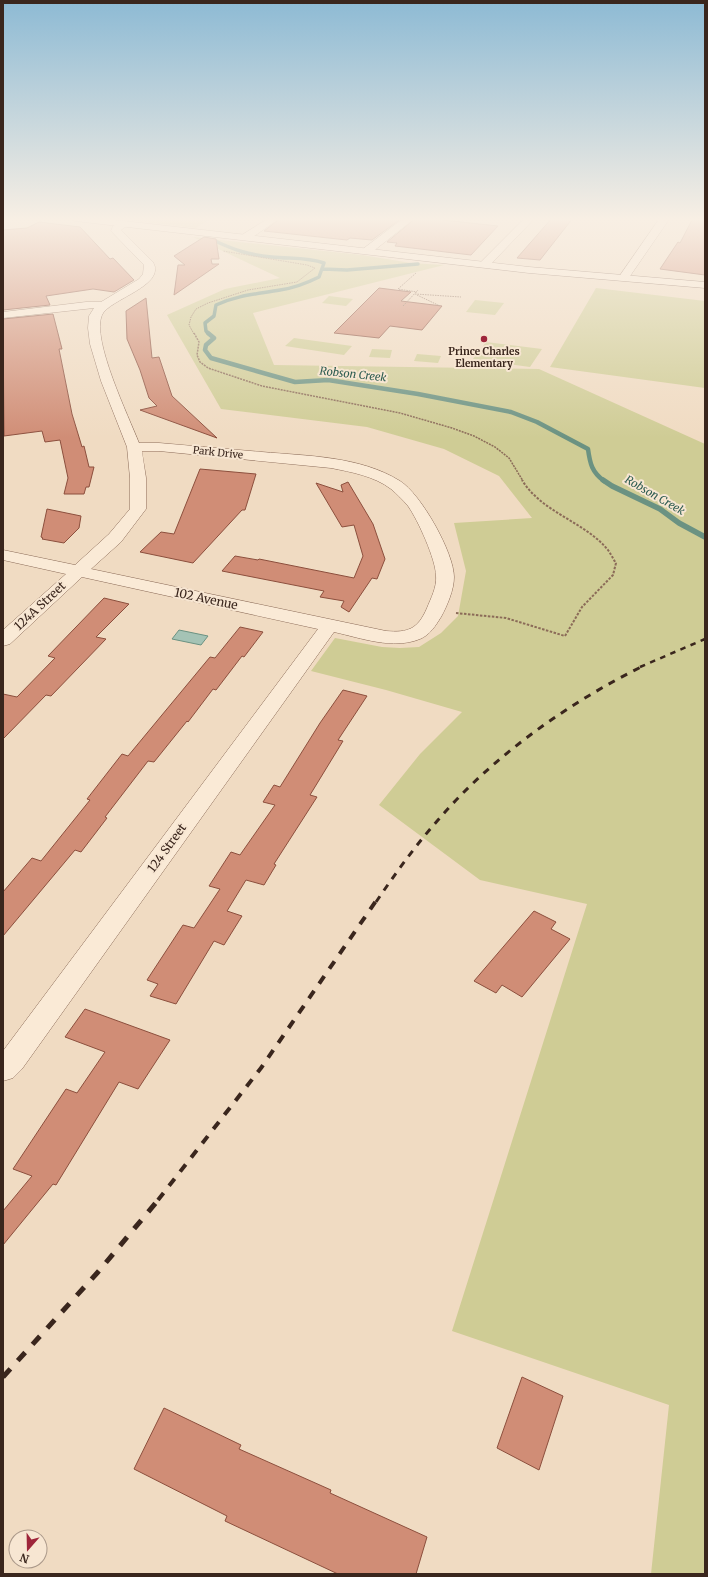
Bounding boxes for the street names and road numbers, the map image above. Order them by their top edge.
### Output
street label: Park Drive [192,443,244,462]
street label: 124A Street [11,578,69,633]
street label: 102 Avenue [173,584,239,613]
street label: 124 Street [144,820,189,875]

